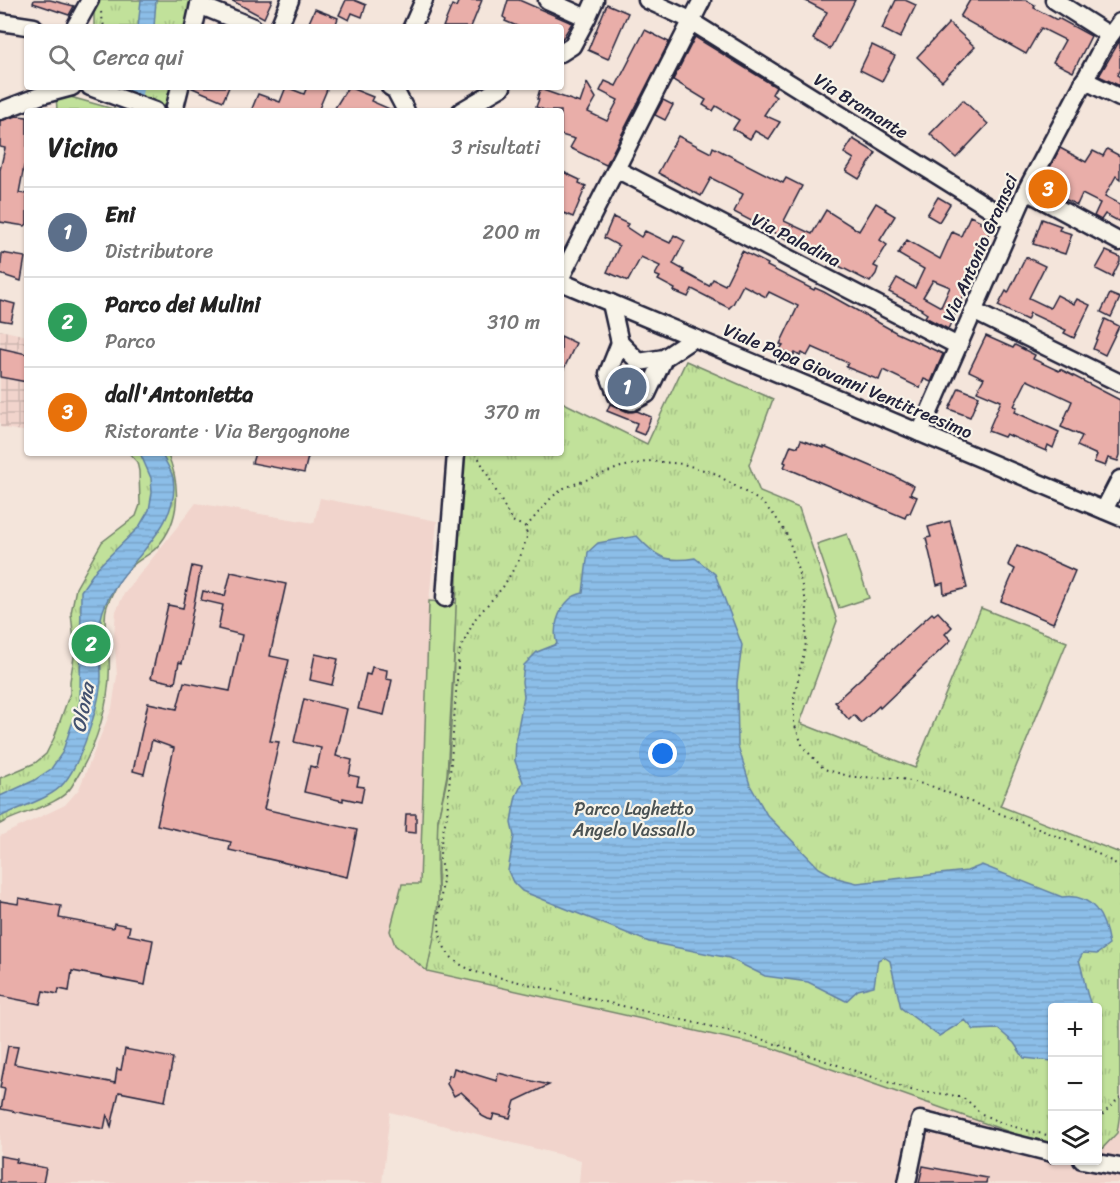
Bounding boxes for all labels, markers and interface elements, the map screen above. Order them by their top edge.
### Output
search box [24,24,564,90]
text: Cerca qui [93,38,183,77]
icon: search [45,41,78,74]
street label: Via Bramante [807,64,915,148]
text: Vicino [48,124,118,170]
text: 3 risultati [451,130,540,165]
pin: 3 [1028,166,1068,212]
street label: Via Antonio Gramsci [933,168,1027,327]
text: Eni [105,195,135,234]
street label: Via Paladina [746,204,846,276]
text: 1 [63,215,72,250]
text: 200 m [483,215,540,250]
text: Distributore [105,234,213,269]
text: Parco dei Mulini [105,285,260,324]
text: 2 [62,305,73,340]
text: 310 m [487,305,540,340]
street label: Viale Papa Giovanni Ventitreesimo [718,314,978,448]
text: Parco [105,324,156,359]
pin: 1 [608,364,646,410]
text: dall'Antonietta [105,375,253,414]
text: 3 [62,395,73,430]
text: 370 m [484,395,540,430]
text: Ristorante · Via Bergognone [105,414,350,449]
pin: 2 [72,622,110,666]
water label: Olona [61,677,105,736]
your location [648,739,677,768]
park label: Parco Laghetto Angelo Vassallo [572,793,695,846]
map controls [1048,1003,1102,1165]
button: + [1048,1003,1102,1057]
button: − [1048,1057,1102,1111]
button: layers [1048,1111,1102,1165]

